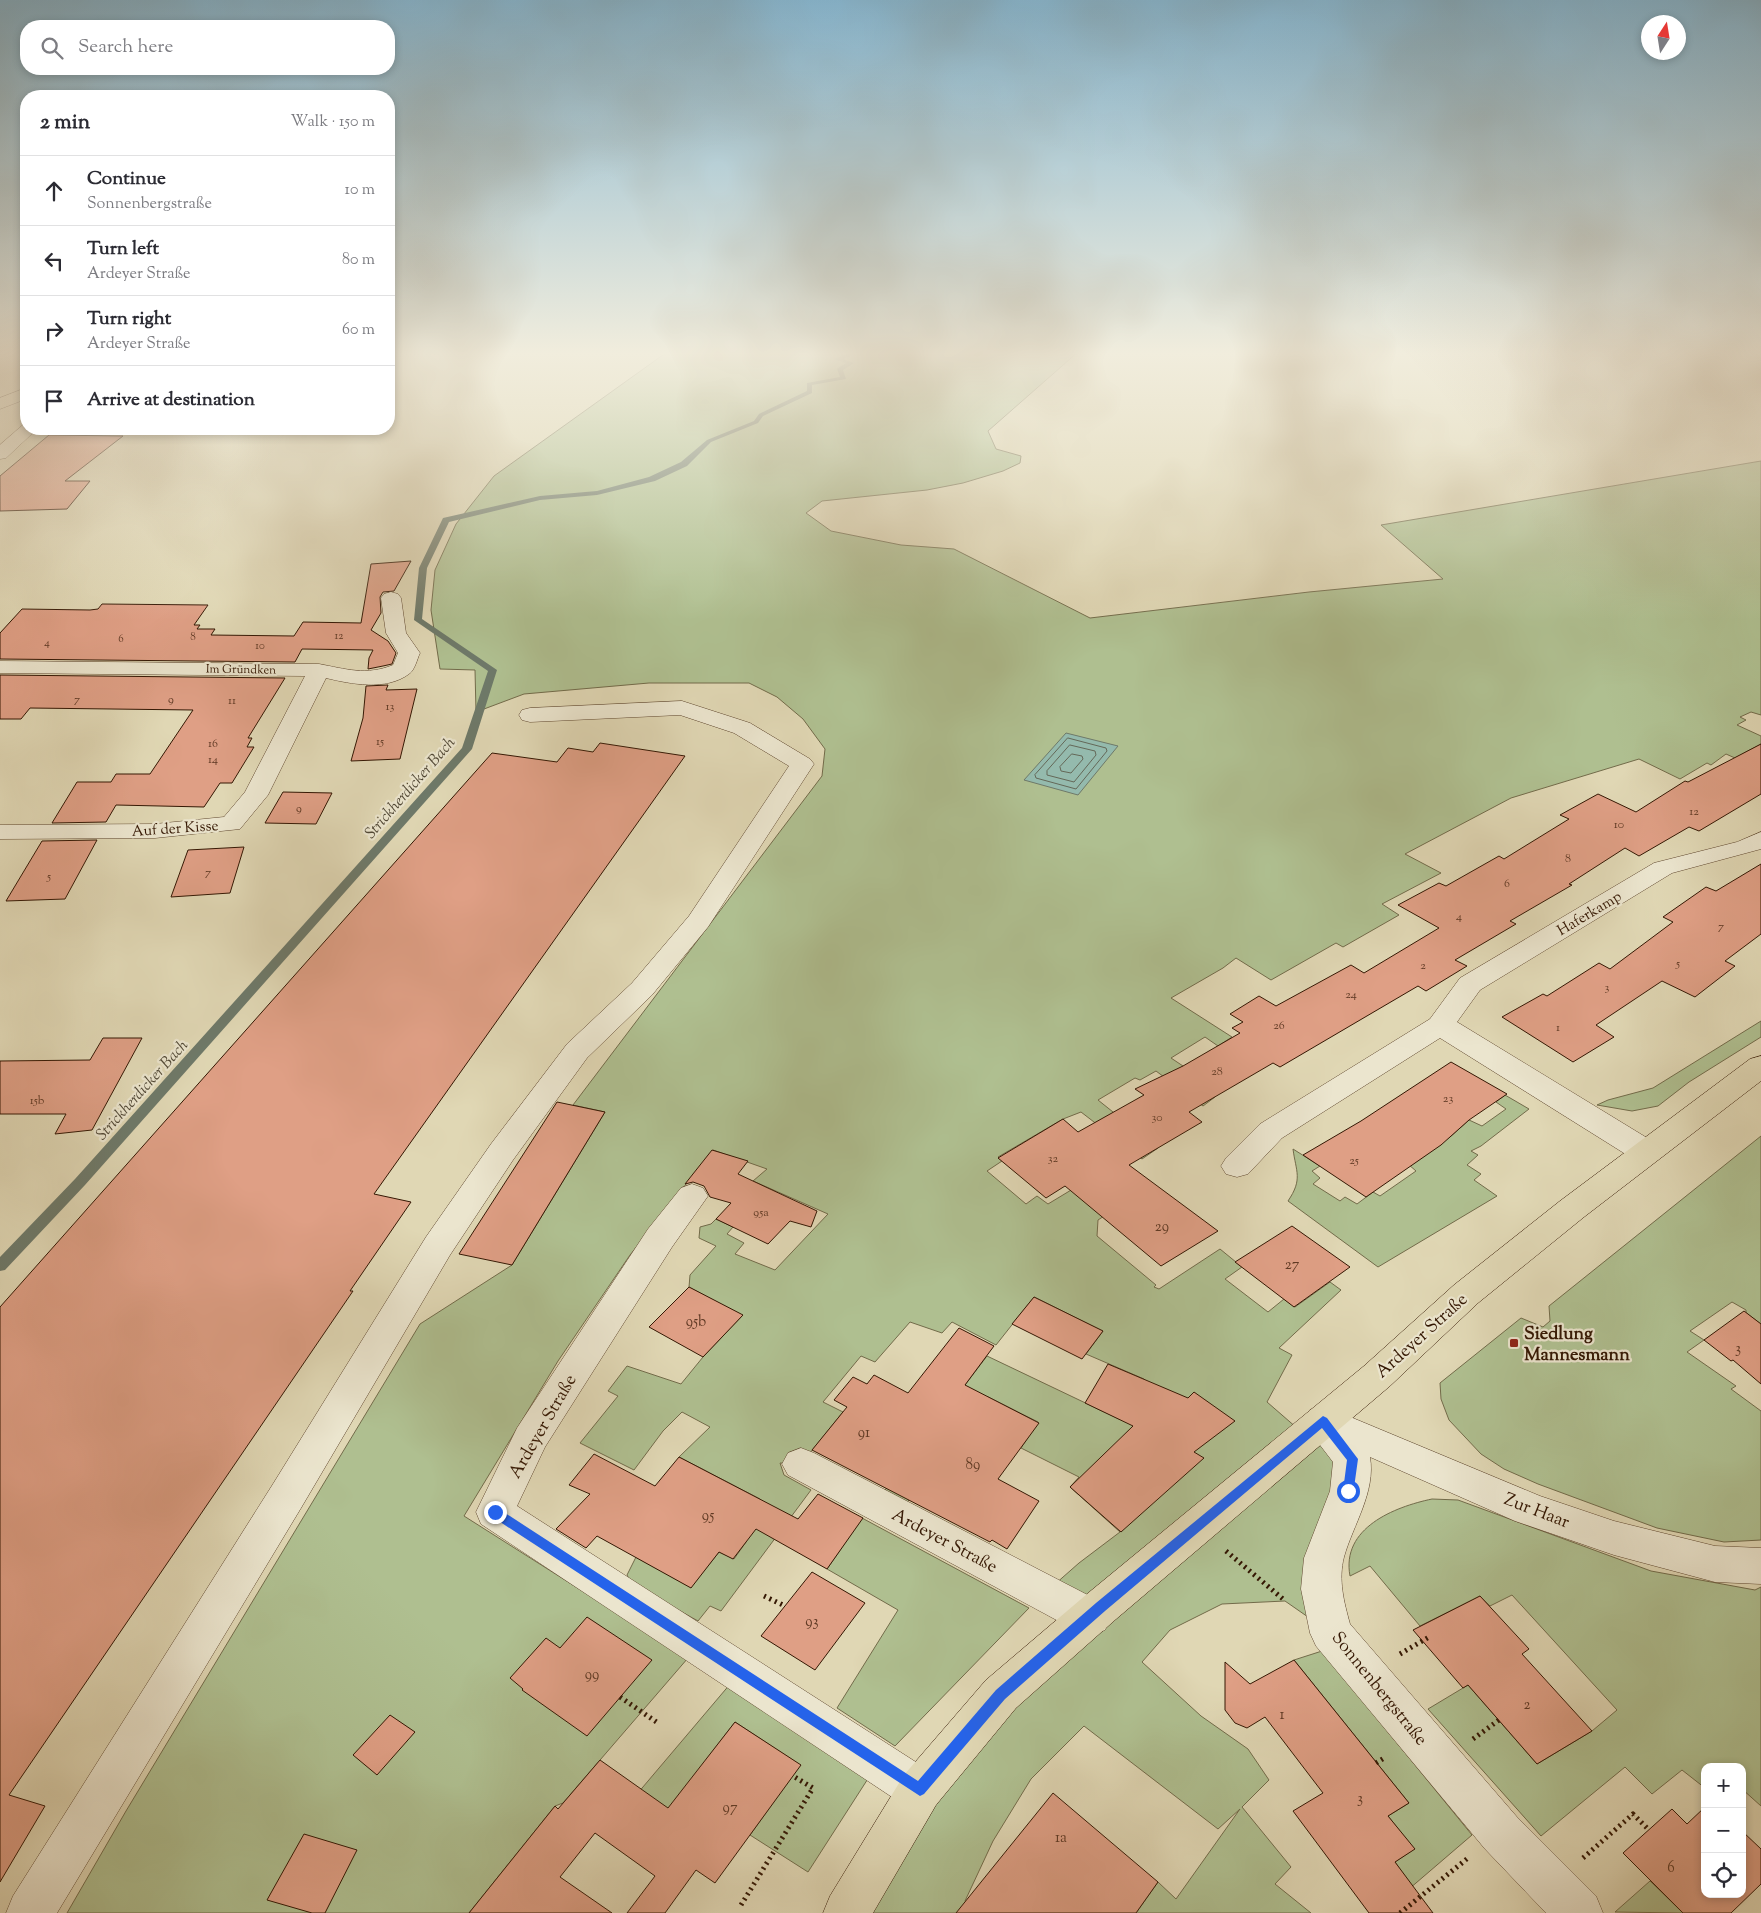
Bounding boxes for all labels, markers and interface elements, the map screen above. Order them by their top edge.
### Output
north arrow [1641,15,1686,60]
search box [20,20,395,75]
icon: search [38,34,66,62]
text: Search here [78,34,173,61]
text: 2 min [40,108,90,138]
text: Walk · 150 m [291,111,375,134]
text: Continue [87,166,166,193]
icon: ahead [40,177,68,205]
text: 10 m [345,179,375,202]
text: Sonnenbergstraße [87,193,212,216]
text: Turn left [87,236,159,263]
icon: left [40,247,68,275]
text: 80 m [342,249,375,272]
text: Ardeyer Straße [87,263,191,286]
text: Turn right [87,306,171,333]
icon: right [40,317,68,345]
text: 60 m [342,319,375,342]
text: Ardeyer Straße [87,333,191,356]
icon: arrive [40,387,68,415]
text: Arrive at destination [87,387,255,414]
house number: 12 [335,628,343,644]
house number: 8 [190,629,196,645]
house number: 6 [118,631,124,647]
house number: 4 [44,635,50,651]
house number: 10 [255,638,265,654]
street label: Im Gründken [206,660,276,680]
house number: 7 [74,691,80,709]
house number: 9 [168,691,174,709]
house number: 11 [228,692,236,710]
house number: 13 [386,698,395,716]
water label: Strickherdicker Bach [360,733,462,845]
house number: 15 [376,733,384,751]
house number: 16 [208,735,218,753]
house number: 14 [208,751,218,769]
house number: 9 [296,800,302,818]
house number: 12 [1689,803,1699,821]
street label: Auf der Kisse [131,816,219,843]
house number: 10 [1614,816,1624,834]
house number: 8 [1565,850,1571,868]
house number: 7 [205,864,211,882]
house number: 5 [46,868,51,886]
house number: 6 [1504,875,1510,893]
street label: Haferkamp [1554,887,1626,942]
house number: 4 [1456,908,1462,926]
house number: 7 [1718,918,1724,936]
house number: 5 [1675,955,1680,973]
house number: 2 [1420,957,1426,975]
house number: 3 [1605,979,1610,997]
house number: 24 [1345,986,1357,1004]
house number: 26 [1273,1017,1285,1035]
house number: 1 [1556,1019,1560,1037]
water label: Strickherdicker Bach [91,1035,194,1146]
house number: 28 [1211,1063,1223,1081]
house number: 23 [1443,1090,1453,1108]
house number: 15b [30,1092,45,1110]
house number: 30 [1151,1109,1163,1127]
house number: 32 [1048,1150,1059,1168]
house number: 25 [1349,1152,1359,1170]
house number: 95a [753,1204,769,1222]
house number: 29 [1155,1217,1169,1238]
house number: 27 [1285,1255,1300,1276]
street label: Ardeyer Straße [1370,1288,1474,1385]
house number: 95b [686,1312,706,1333]
place label: Siedlung Mannesmann [1524,1322,1630,1369]
marker: Siedlung Mannesmann [1508,1337,1520,1349]
house number: 3 [1735,1339,1741,1360]
street label: Ardeyer Straße [503,1370,584,1484]
house number: 91 [858,1423,870,1444]
house number: 89 [966,1455,980,1476]
route start [1337,1480,1360,1503]
street label: Zur Haar [1500,1487,1573,1536]
route end [484,1501,507,1524]
street label: Ardeyer Straße [887,1503,1002,1581]
house number: 95 [702,1506,714,1527]
house number: 93 [805,1612,819,1633]
street label: Sonnenbergstraße [1324,1627,1433,1752]
house number: 99 [585,1665,599,1686]
house number: 2 [1523,1695,1531,1716]
house number: 1 [1279,1705,1285,1726]
map controls [1701,1763,1746,1898]
button: + [1701,1763,1746,1808]
house number: 3 [1357,1789,1363,1810]
house number: 97 [723,1798,738,1819]
button: − [1701,1808,1746,1853]
house number: 1a [1055,1828,1067,1849]
button: locate [1701,1853,1746,1898]
house number: 6 [1667,1858,1675,1879]

